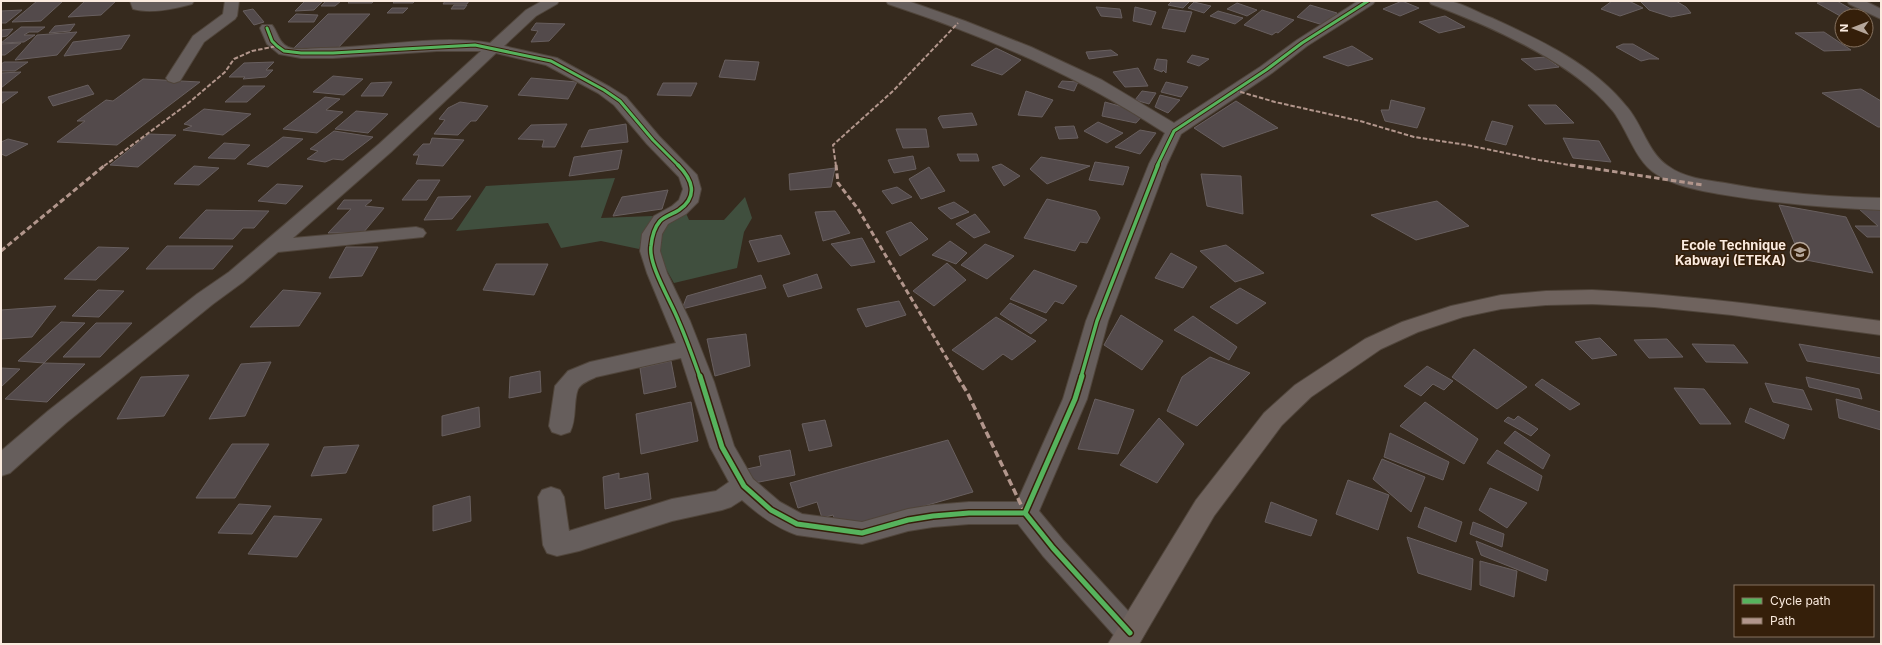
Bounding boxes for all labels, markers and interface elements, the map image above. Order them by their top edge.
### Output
north arrow [1834,8,1874,48]
text: N [1837,24,1851,32]
place label: Ecole Technique Kabwayi (ETEKA) [1675,237,1786,268]
school or university icon: Ecole Technique Kabwayi (ETEKA) [1789,241,1811,263]
legend [1734,585,1874,637]
text: Cycle path [1770,593,1831,608]
text: Path [1770,613,1795,628]

